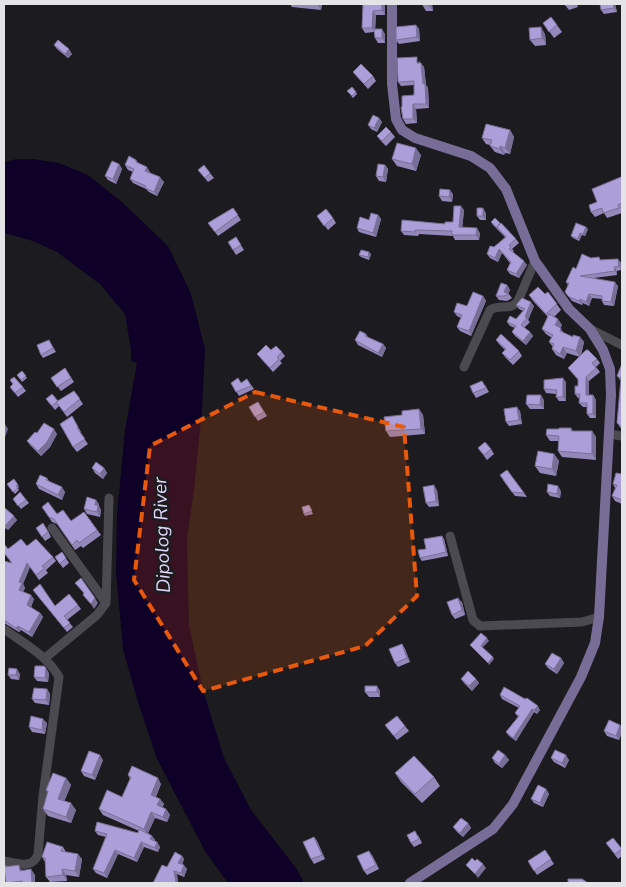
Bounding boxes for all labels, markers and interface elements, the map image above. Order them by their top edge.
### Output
water label: Dipolog River [147,475,177,593]

